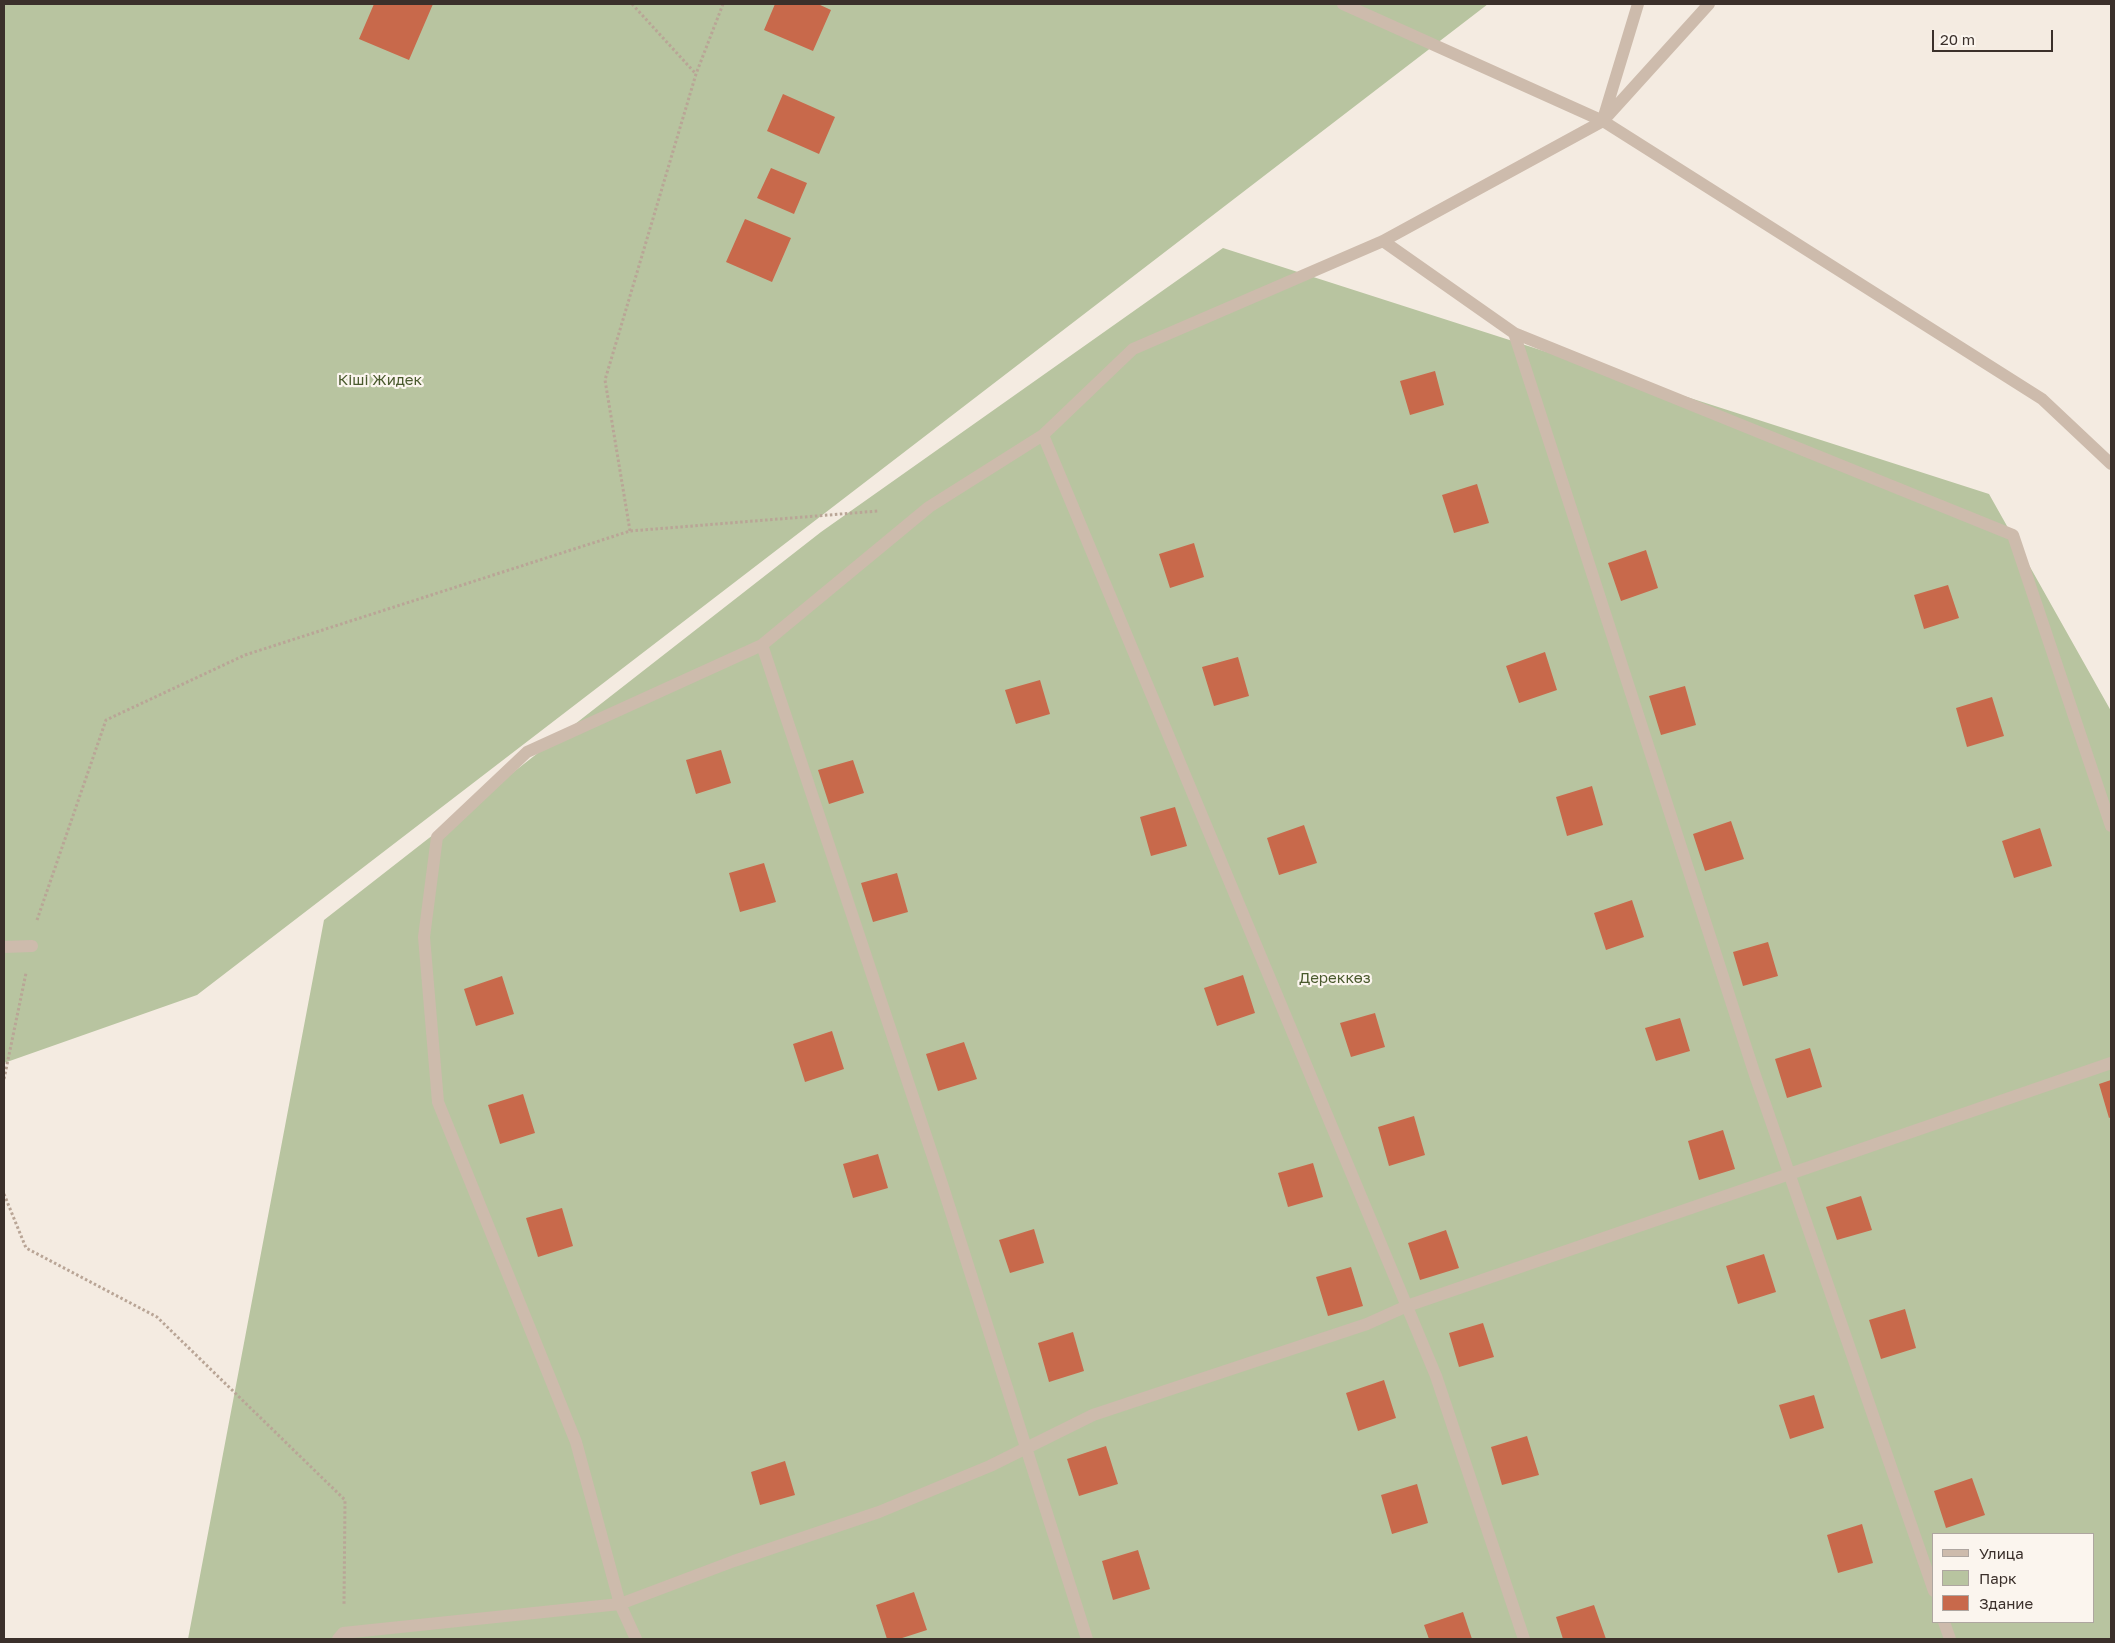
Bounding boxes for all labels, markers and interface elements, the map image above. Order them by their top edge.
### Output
scale bar [1935,20,2056,52]
text: 20 m [1940,30,1975,48]
park label: Кіші Жидек [338,371,422,389]
park label: Дереккөз [1299,969,1371,987]
legend [1932,1533,2095,1623]
text: Улица [1979,1544,2024,1562]
text: Парк [1979,1569,2017,1587]
text: Здание [1979,1594,2033,1612]

